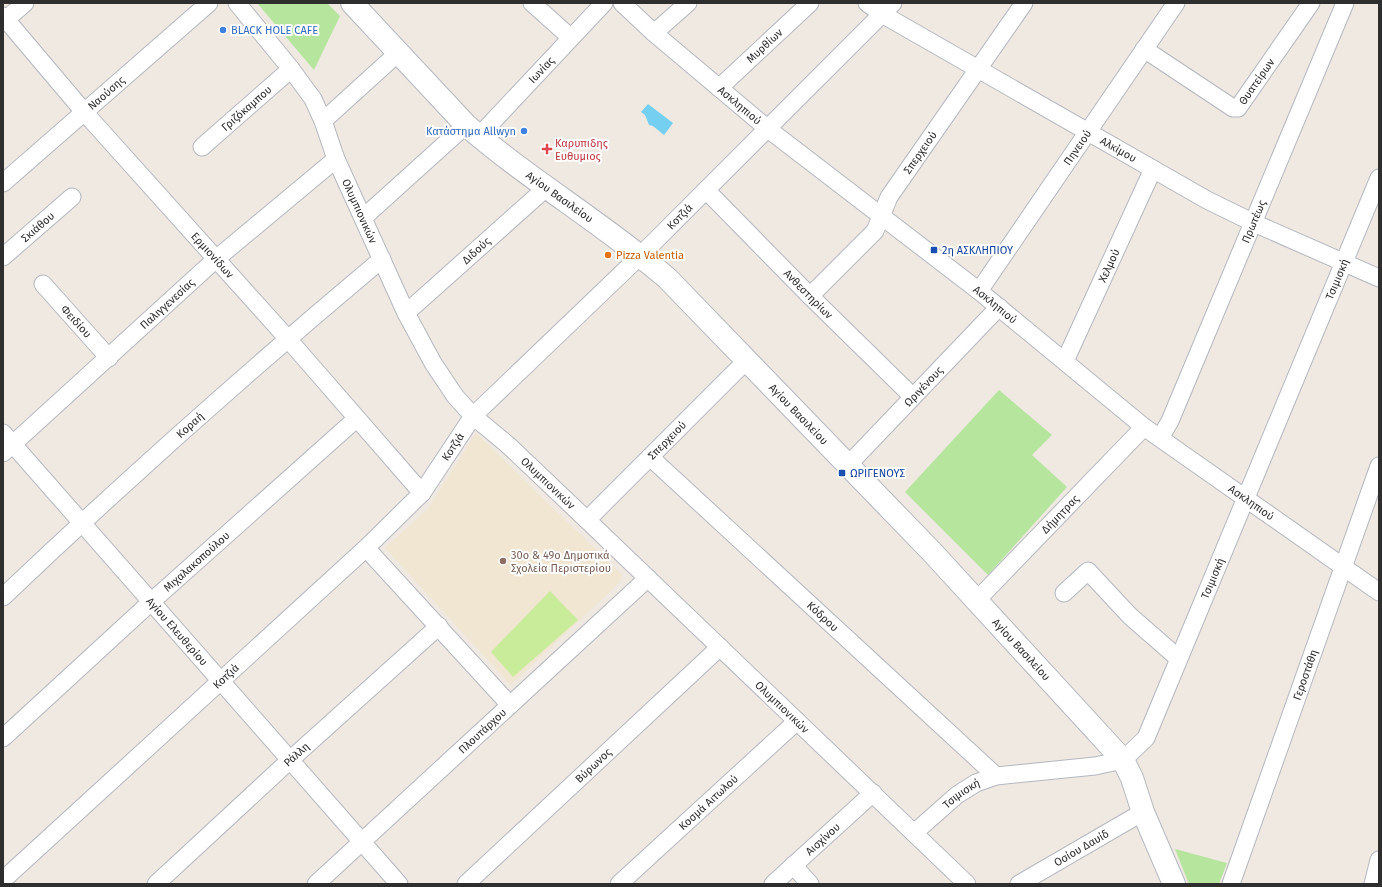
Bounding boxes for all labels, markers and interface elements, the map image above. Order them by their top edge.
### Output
place label: BLACK HOLE CAFE [231,24,318,37]
marker: BLACK HOLE CAFE [218,25,228,35]
street label: Μυρθίων [744,26,786,66]
street label: Ιωνίας [526,54,557,86]
street label: Θυατείρων [1236,56,1278,107]
street label: Ναούσης [85,74,128,113]
street label: Γριζόκαμπου [219,83,274,134]
street label: Ασκληπιού [715,84,764,128]
place label: Κατάστημα Allwyn [426,125,516,138]
marker: Κατάστημα Allwyn [519,126,529,136]
street label: Πηνειού [1061,128,1094,168]
street label: Σπερχειού [901,129,940,177]
street label: Αλκίμου [1098,134,1139,165]
place label: Καρυπιδης Ευθυμιος [555,137,608,163]
marker: Καρυπιδης Ευθυμιος [542,144,552,154]
street label: Αγίου Βασιλείου [523,169,595,226]
street label: Ολυμπιονικών [339,177,380,246]
street label: Πρωτέως [1239,198,1269,245]
street label: Κοτζιά [664,201,696,232]
street label: Σκιάθου [19,209,57,245]
street label: Ερμιονίδων [188,230,237,281]
street label: Διδούς [460,235,493,267]
place label: 2η ΑΣΚΛΗΠΙΟΥ [942,244,1013,257]
marker: 2η ΑΣΚΛΗΠΙΟΥ [929,245,939,255]
street label: Χελμού [1096,247,1123,285]
place label: Pizza Valentia [616,249,684,262]
marker: Pizza Valentia [603,250,613,260]
street label: Τσιμισκή [1323,257,1352,302]
street label: Ανθεστηρίων [781,267,836,322]
street label: Παλιγγενεσίας [138,276,197,332]
street label: Ασκληπιού [971,283,1019,327]
street label: Φειδίου [58,303,94,341]
street label: Ωριγένους [901,364,946,409]
street label: Αγίου Βασιλείου [766,381,831,448]
street label: Κοραή [174,410,207,441]
street label: Σπερχειού [645,419,689,462]
street label: Κοτζιά [439,430,467,463]
street label: Ολυμπιονικών [518,455,578,512]
place label: ΩΡΙΓΕΝΟΥΣ [850,467,906,480]
marker: ΩΡΙΓΕΝΟΥΣ [837,468,847,478]
street label: Ασκληπιού [1226,482,1276,523]
street label: Δήμητρας [1039,492,1082,536]
street label: Μιχαλακοπούλου [161,529,232,595]
place label: 30ο & 49ο Δημοτικά Σχολεία Περιστερίου [511,549,611,575]
marker: 30ο & 49ο Δημοτικά Σχολεία Περιστερίου [498,556,508,566]
street label: Τσιμισκή [1199,556,1227,601]
street label: Αγίου Ελευθερίου [143,595,210,669]
street label: Κόδρου [804,599,841,634]
street label: Αγίου Βασιλείου [989,616,1053,683]
street label: Γεροστάθη [1291,648,1321,702]
street label: Κοτζιά [210,661,242,692]
street label: Ολυμπιονικών [752,679,812,737]
street label: Πλουτάρχου [456,706,509,756]
street label: Ράλλη [281,740,312,770]
street label: Βύρωνος [573,746,614,786]
street label: Κοσμά Αιτωλού [676,772,741,833]
street label: Τσιμισκή [940,776,982,811]
street label: Αισχίνου [803,820,843,858]
street label: Οσίου Δαυίδ [1052,827,1111,869]

